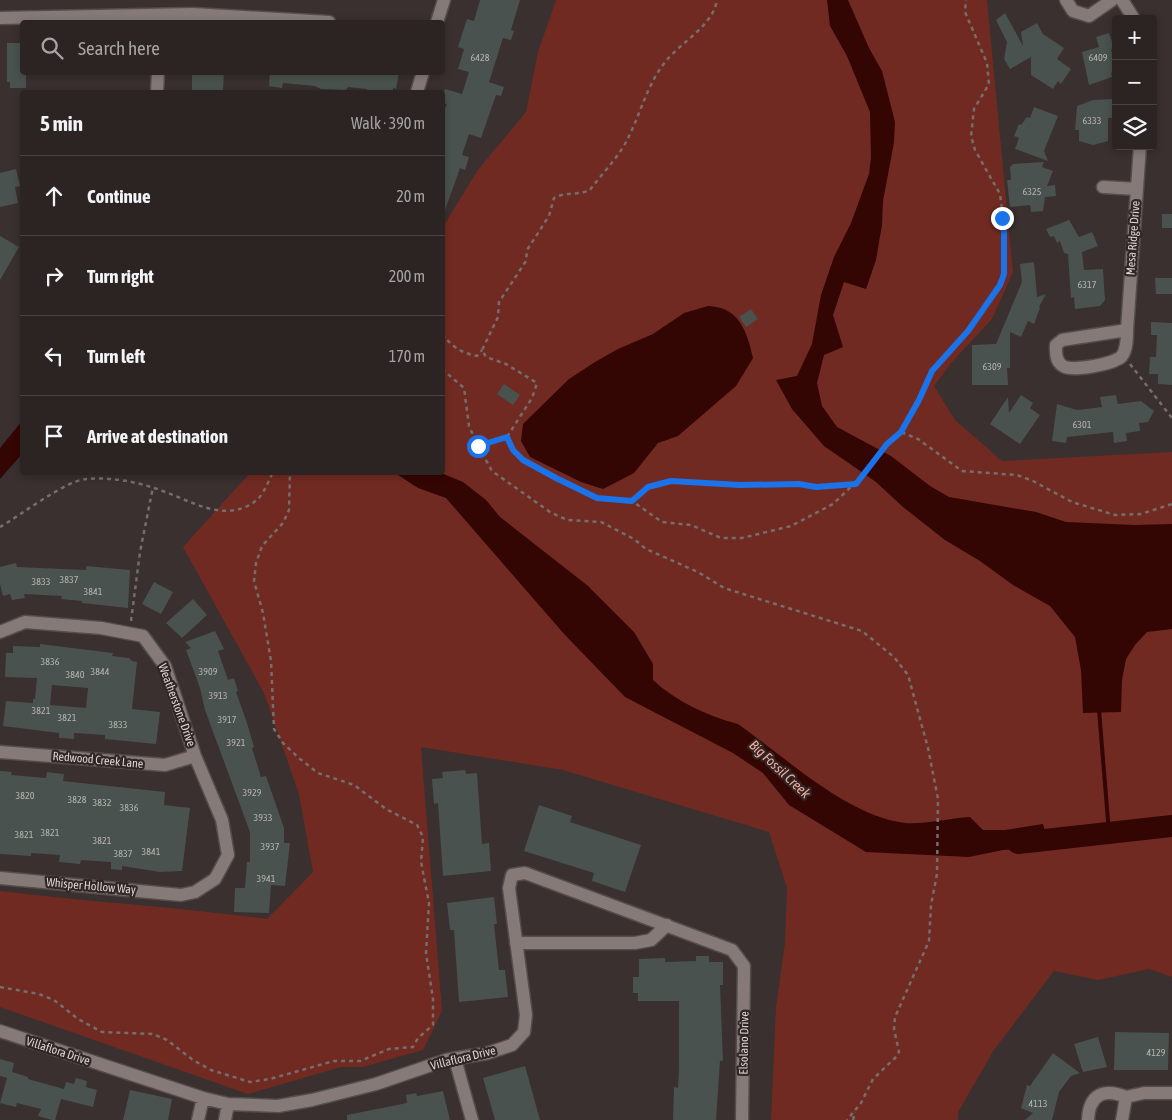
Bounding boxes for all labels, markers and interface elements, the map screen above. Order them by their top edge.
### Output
map controls [1112,15,1157,150]
button: + [1112,15,1157,60]
search box [20,20,445,75]
icon: search [38,34,66,62]
text: Search here [78,37,160,59]
house number: 6428 [471,52,490,63]
house number: 6409 [1089,52,1108,63]
button: − [1112,60,1157,105]
button: layers [1112,105,1157,150]
text: 5 min [40,111,83,135]
text: Walk · 390 m [351,114,425,132]
house number: 6333 [1083,115,1102,126]
icon: ahead [40,182,68,210]
text: Continue [87,185,151,207]
house number: 6325 [1023,186,1042,197]
text: 20 m [396,187,425,205]
street label: Mesa Ridge Drive [1123,200,1143,276]
route end [991,207,1014,230]
icon: right [40,262,68,290]
text: Turn right [87,265,154,287]
text: 200 m [389,267,425,285]
house number: 6317 [1078,279,1097,290]
icon: left [40,342,68,370]
text: Turn left [87,345,145,367]
text: 170 m [389,347,425,365]
house number: 6309 [983,361,1002,372]
house number: 6301 [1073,419,1092,430]
icon: arrive [40,422,68,450]
text: Arrive at destination [87,425,228,447]
route start [467,435,490,458]
house number: 3837 [60,574,79,585]
house number: 3833 [32,576,51,587]
house number: 3841 [84,586,103,597]
house number: 3836 [41,656,60,667]
street label: Weatherstone Drive [156,662,198,748]
house number: 3844 [91,666,110,677]
house number: 3909 [199,666,218,677]
house number: 3840 [66,669,85,680]
house number: 3913 [209,690,228,701]
house number: 3821 [32,705,51,716]
house number: 3821 [58,712,77,723]
house number: 3917 [218,714,237,725]
house number: 3833 [109,719,128,730]
house number: 3921 [227,737,246,748]
water label: Big Fossil Creek [746,737,814,802]
street label: Redwood Creek Lane [52,749,144,771]
house number: 3929 [243,787,262,798]
house number: 3820 [16,790,35,801]
house number: 3828 [68,794,87,805]
house number: 3832 [93,797,112,808]
house number: 3836 [120,802,139,813]
house number: 3933 [254,812,273,823]
house number: 3821 [41,827,60,838]
house number: 3821 [15,829,34,840]
house number: 3821 [93,835,112,846]
house number: 3937 [261,841,280,852]
house number: 3841 [142,846,161,857]
house number: 3837 [114,848,133,859]
house number: 3941 [257,873,276,884]
street label: Whisper Hollow Way [46,875,136,897]
street label: Elsolano Drive [736,1011,752,1075]
street label: Villaflora Drive [24,1034,92,1068]
street label: Villaflora Drive [429,1043,497,1073]
house number: 4129 [1147,1047,1166,1058]
house number: 4113 [1029,1098,1048,1109]

